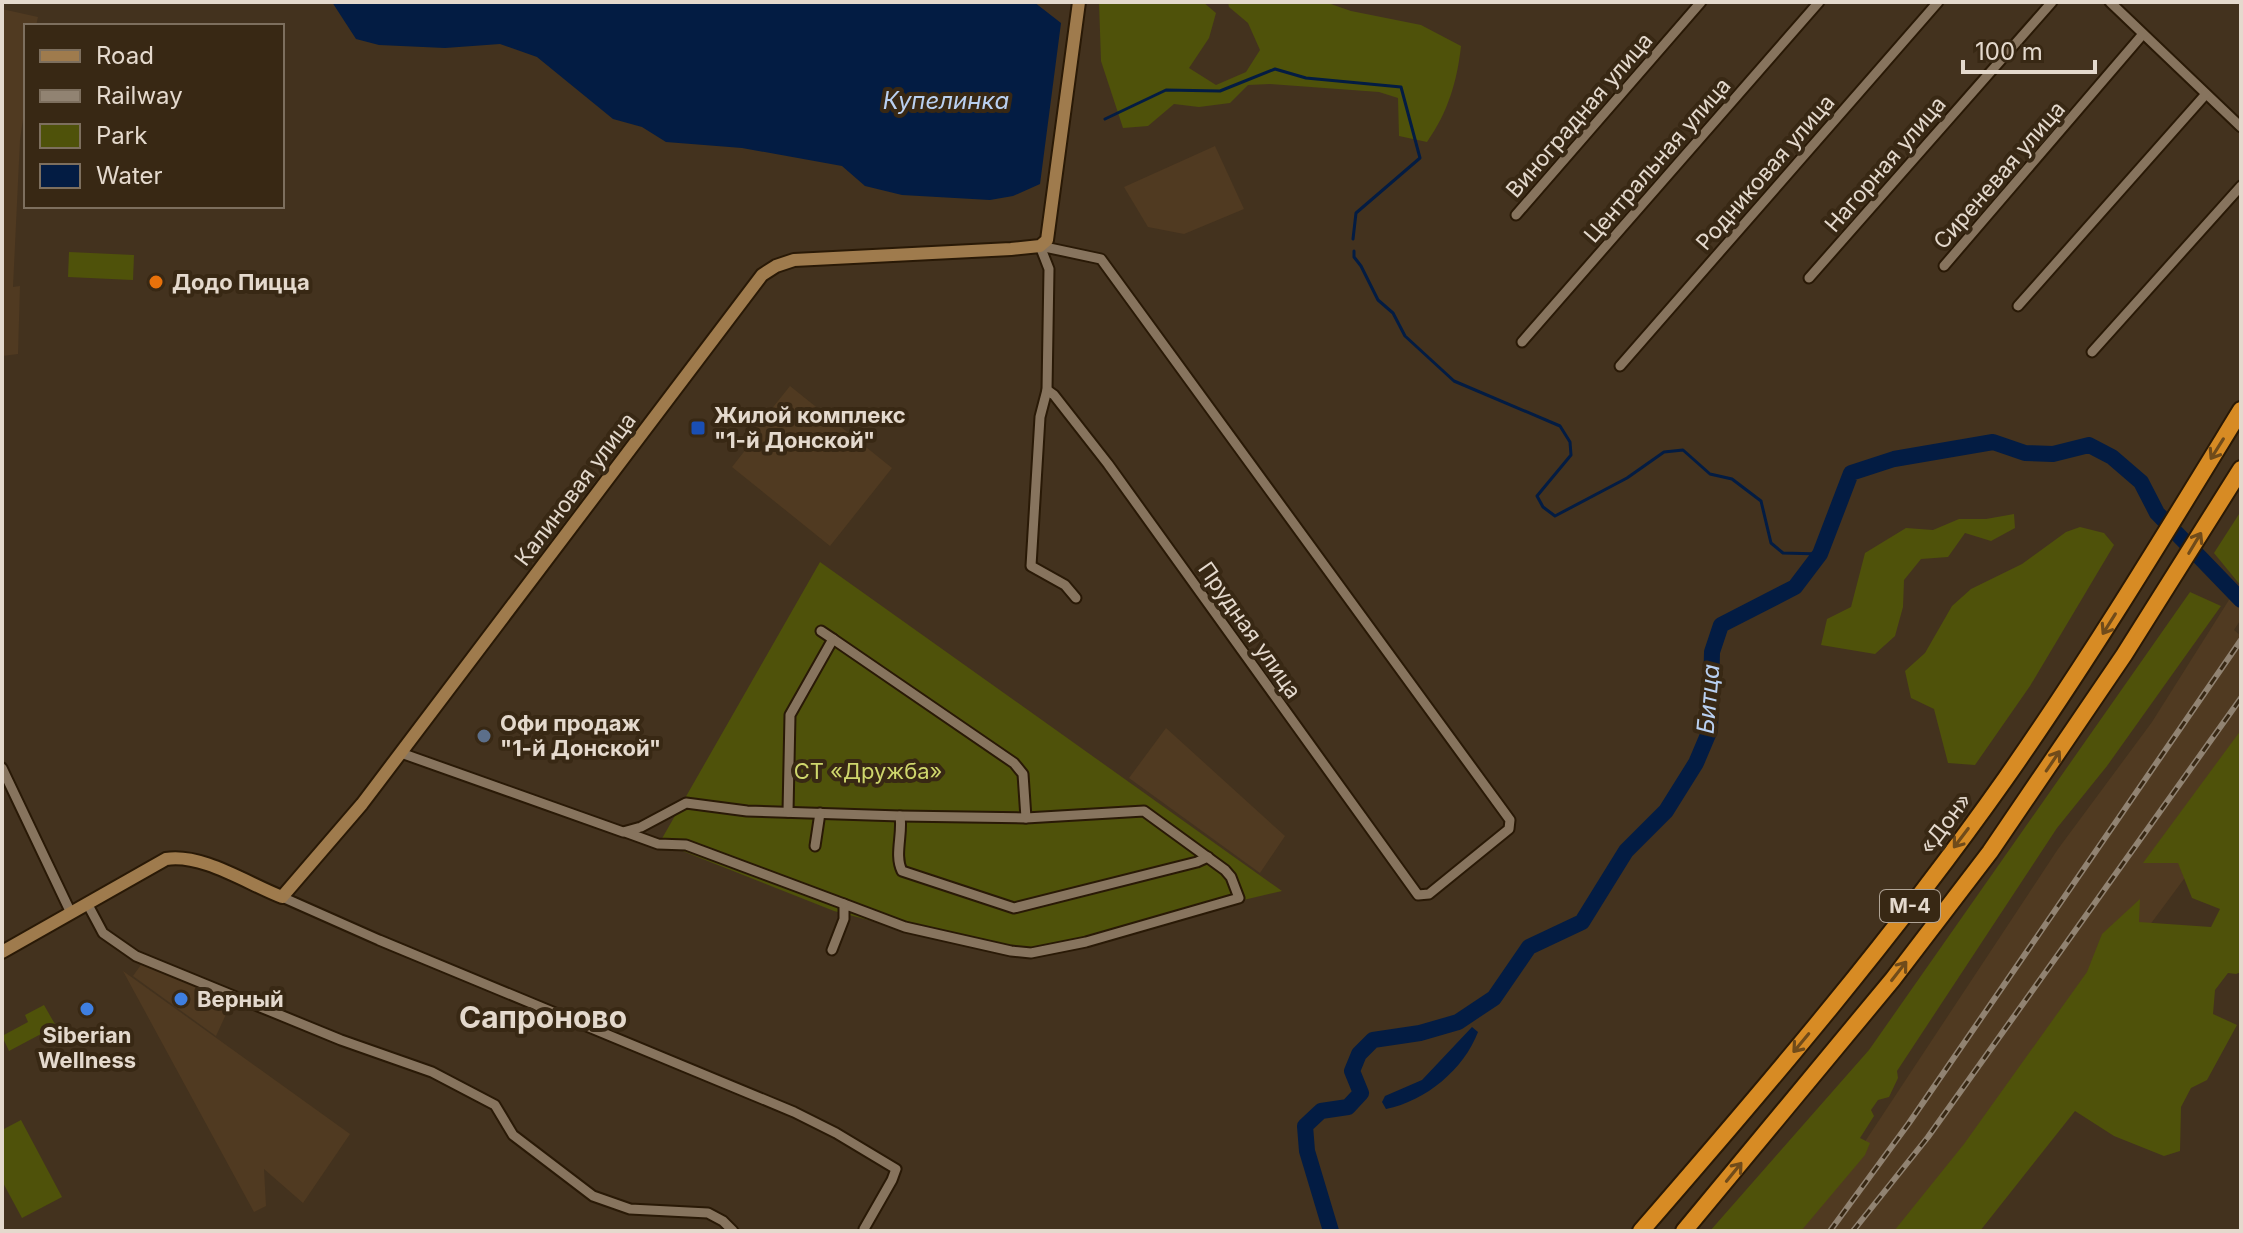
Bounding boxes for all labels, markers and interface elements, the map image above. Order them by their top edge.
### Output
legend [24,24,284,208]
scale bar [1963,24,2095,74]
street label: Виноградная улица [1500,27,1658,203]
text: 100 m [1975,37,2043,66]
text: Road [96,41,154,70]
street label: Центральная улица [1578,72,1736,248]
text: Railway [96,81,183,110]
water label: Купелинка [883,86,1009,115]
street label: Родниковая улица [1690,89,1840,255]
street label: Нагорная улица [1819,91,1951,237]
street label: Сиреневая улица [1928,96,2070,254]
text: Park [96,121,147,150]
text: Water [96,161,163,190]
place label: Додо Пицца [172,269,310,295]
marker: Додо Пицца [147,273,165,291]
place label: Жилой комплекс "1-й Донской" [714,402,906,453]
street label: Калиновая улица [509,407,641,571]
marker: Жилой комплекс "1-й Донской" [689,419,707,437]
one-way arrow [2209,437,2225,460]
one-way arrow [2188,532,2204,555]
street label: Прудная улица [1193,557,1307,703]
one-way arrow [2100,612,2116,635]
water label: Битца [1691,663,1725,735]
place label: Офи продаж "1-й Донской" [500,710,661,761]
marker: Офи продаж "1-й Донской" [475,727,493,745]
one-way arrow [2045,751,2061,773]
park label: СТ «Дружба» [794,758,942,784]
street label: «Дон» [1914,787,1976,859]
one-way arrow [1953,827,1970,848]
road number: М-4 [1880,890,1940,922]
one-way arrow [1891,961,1908,982]
place label: Верный [197,986,284,1012]
marker: Верный [172,990,190,1008]
district label: Сапроново [459,999,627,1035]
marker: Siberian Wellness [78,1000,96,1018]
place label: Siberian Wellness [38,1022,136,1073]
one-way arrow [1792,1032,1810,1053]
one-way arrow [1725,1162,1743,1182]

